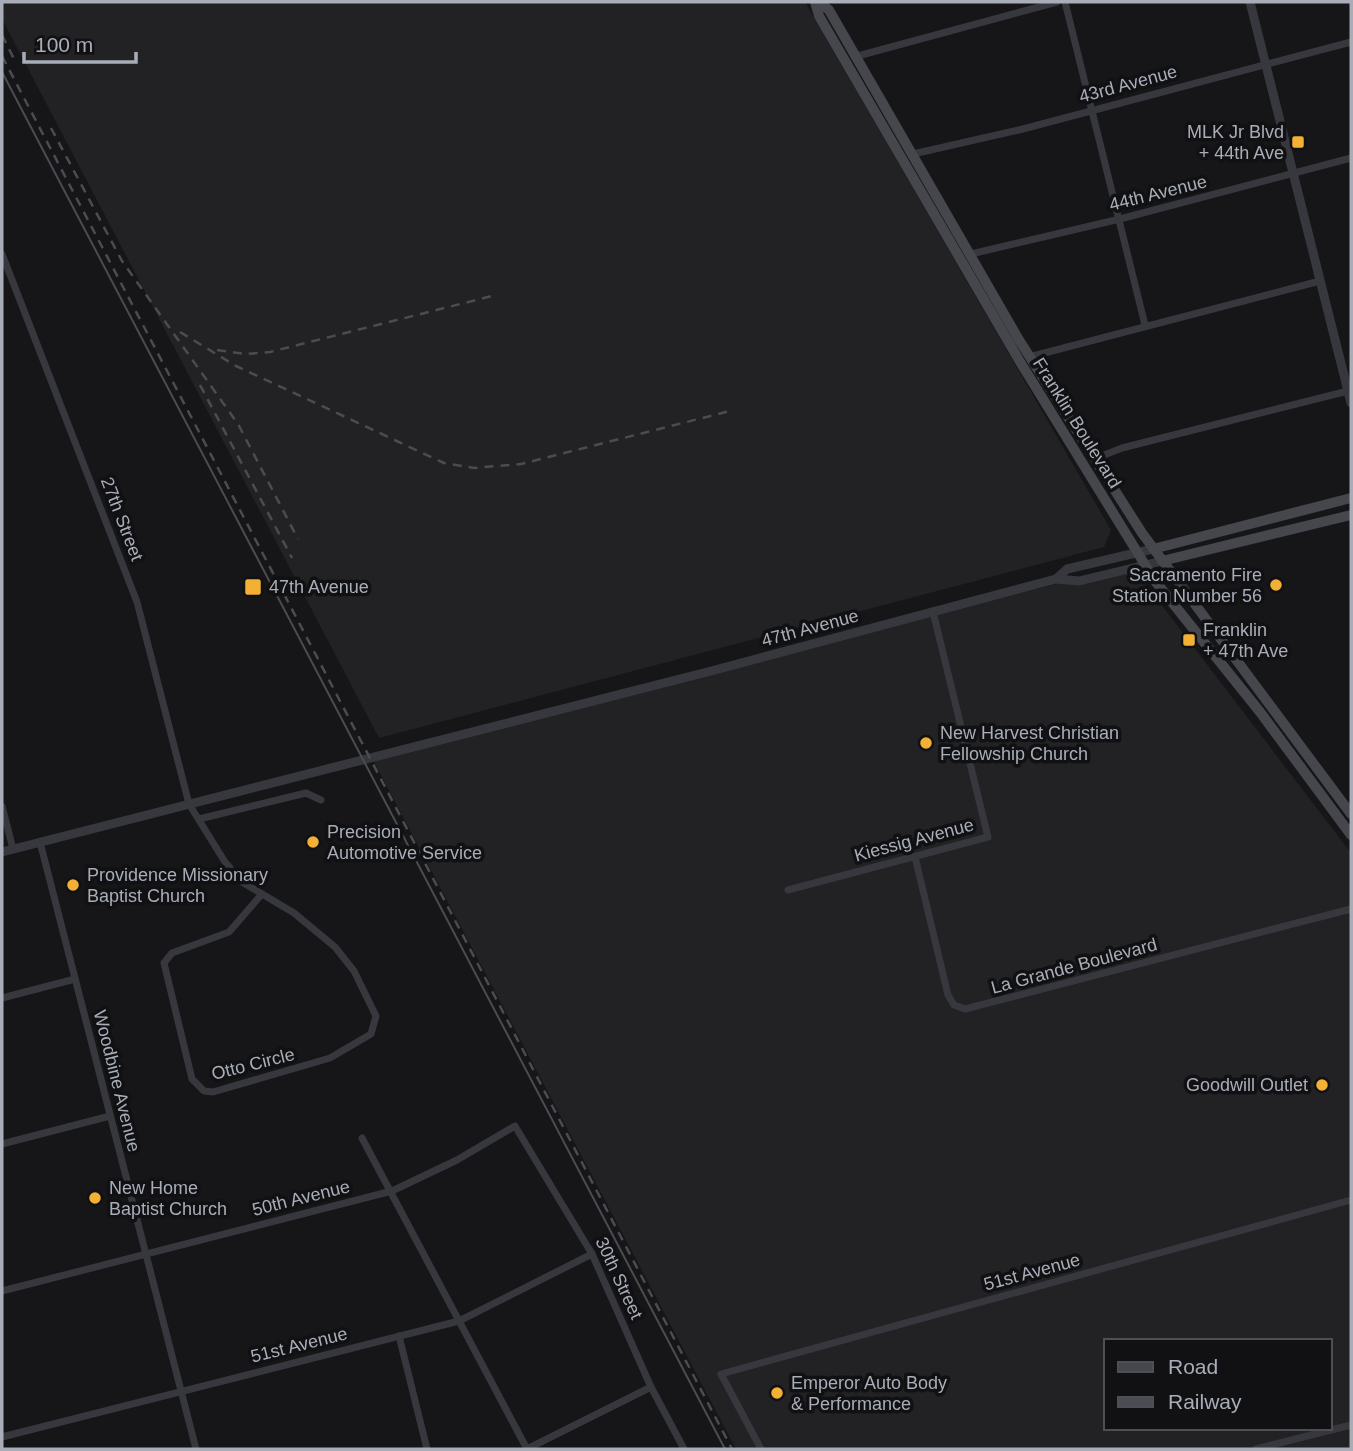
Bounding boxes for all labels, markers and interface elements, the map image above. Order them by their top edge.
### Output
scale bar [24,21,136,65]
text: 100 m [35,33,93,56]
street label: 43rd Avenue [1077,61,1179,107]
place label: MLK Jr Blvd + 44th Ave [1187,122,1284,163]
marker: MLK Jr Blvd + 44th Ave [1290,134,1306,150]
street label: 44th Avenue [1107,171,1209,215]
street label: Franklin Boulevard [1029,354,1125,492]
street label: 27th Street [97,474,147,564]
place label: Sacramento Fire Station Number 56 [1112,565,1262,606]
marker: 47th Avenue [243,577,263,597]
place label: 47th Avenue [269,577,369,597]
marker: Sacramento Fire Station Number 56 [1268,577,1284,593]
street label: 47th Avenue [759,605,861,651]
place label: Franklin + 47th Ave [1203,620,1288,661]
marker: Franklin + 47th Ave [1181,632,1197,648]
place label: New Harvest Christian Fellowship Church [940,723,1119,764]
marker: New Harvest Christian Fellowship Church [918,735,934,751]
street label: Kiessig Avenue [852,814,976,866]
place label: Precision Automotive Service [327,822,482,863]
marker: Precision Automotive Service [305,834,321,850]
place label: Providence Missionary Baptist Church [87,865,268,906]
marker: Providence Missionary Baptist Church [65,877,81,893]
street label: La Grande Boulevard [989,934,1159,998]
street label: Woodbine Avenue [90,1008,144,1154]
street label: Otto Circle [209,1044,297,1084]
place label: Goodwill Outlet [1186,1075,1308,1095]
marker: Goodwill Outlet [1314,1077,1330,1093]
street label: 50th Avenue [250,1176,352,1220]
place label: New Home Baptist Church [109,1178,227,1219]
marker: New Home Baptist Church [87,1190,103,1206]
street label: 30th Street [591,1234,647,1322]
street label: 51st Avenue [982,1250,1082,1294]
street label: 51st Avenue [249,1323,349,1367]
legend [1104,1339,1332,1430]
text: Road [1168,1355,1218,1378]
place label: Emperor Auto Body & Performance [791,1373,947,1414]
marker: Emperor Auto Body & Performance [769,1385,785,1401]
text: Railway [1168,1390,1242,1413]

